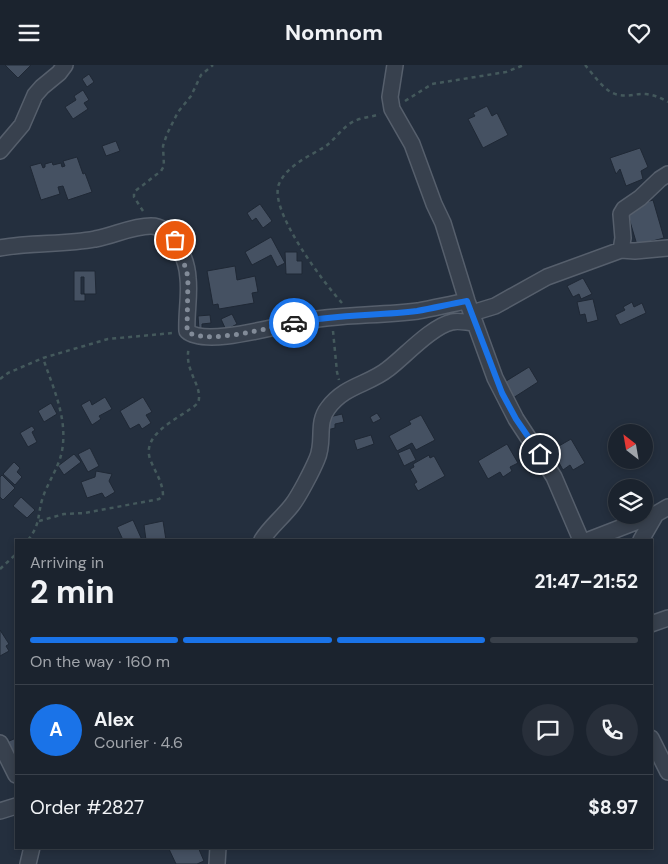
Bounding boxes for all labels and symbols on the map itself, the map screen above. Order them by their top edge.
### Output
pin [154,219,196,261]
courier [269,298,319,348]
north arrow [608,424,652,469]
pin [519,433,561,475]

